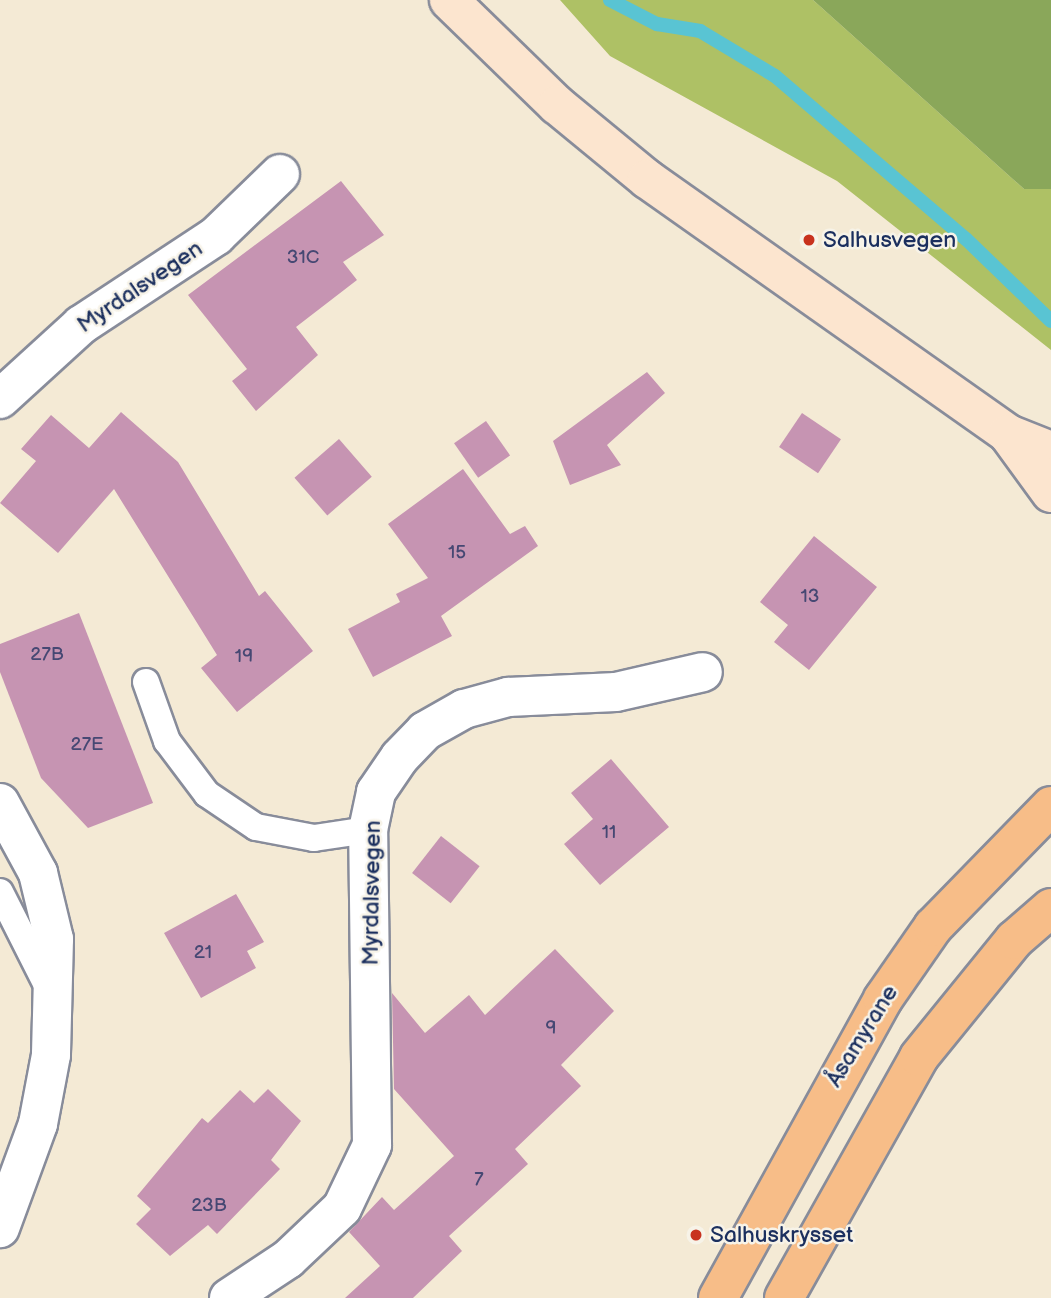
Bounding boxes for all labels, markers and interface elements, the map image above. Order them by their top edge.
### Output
place label: Salhusvegen [823,226,956,254]
marker: Salhusvegen [801,232,817,248]
street label: Myrdalsvegen [72,235,208,339]
house number: 31C [287,247,319,269]
house number: 15 [448,542,466,564]
house number: 13 [800,586,820,608]
house number: 27B [30,644,64,666]
house number: 19 [235,646,253,668]
house number: 27E [70,734,104,756]
street label: Myrdalsvegen [357,820,387,966]
house number: 11 [602,822,616,844]
house number: 21 [194,942,212,964]
street label: Åsamyrane [820,980,904,1092]
house number: 9 [546,1018,556,1040]
house number: 7 [474,1169,484,1191]
house number: 23B [191,1195,227,1217]
place label: Salhuskrysset [710,1221,853,1249]
marker: Salhuskrysset [688,1227,704,1243]

